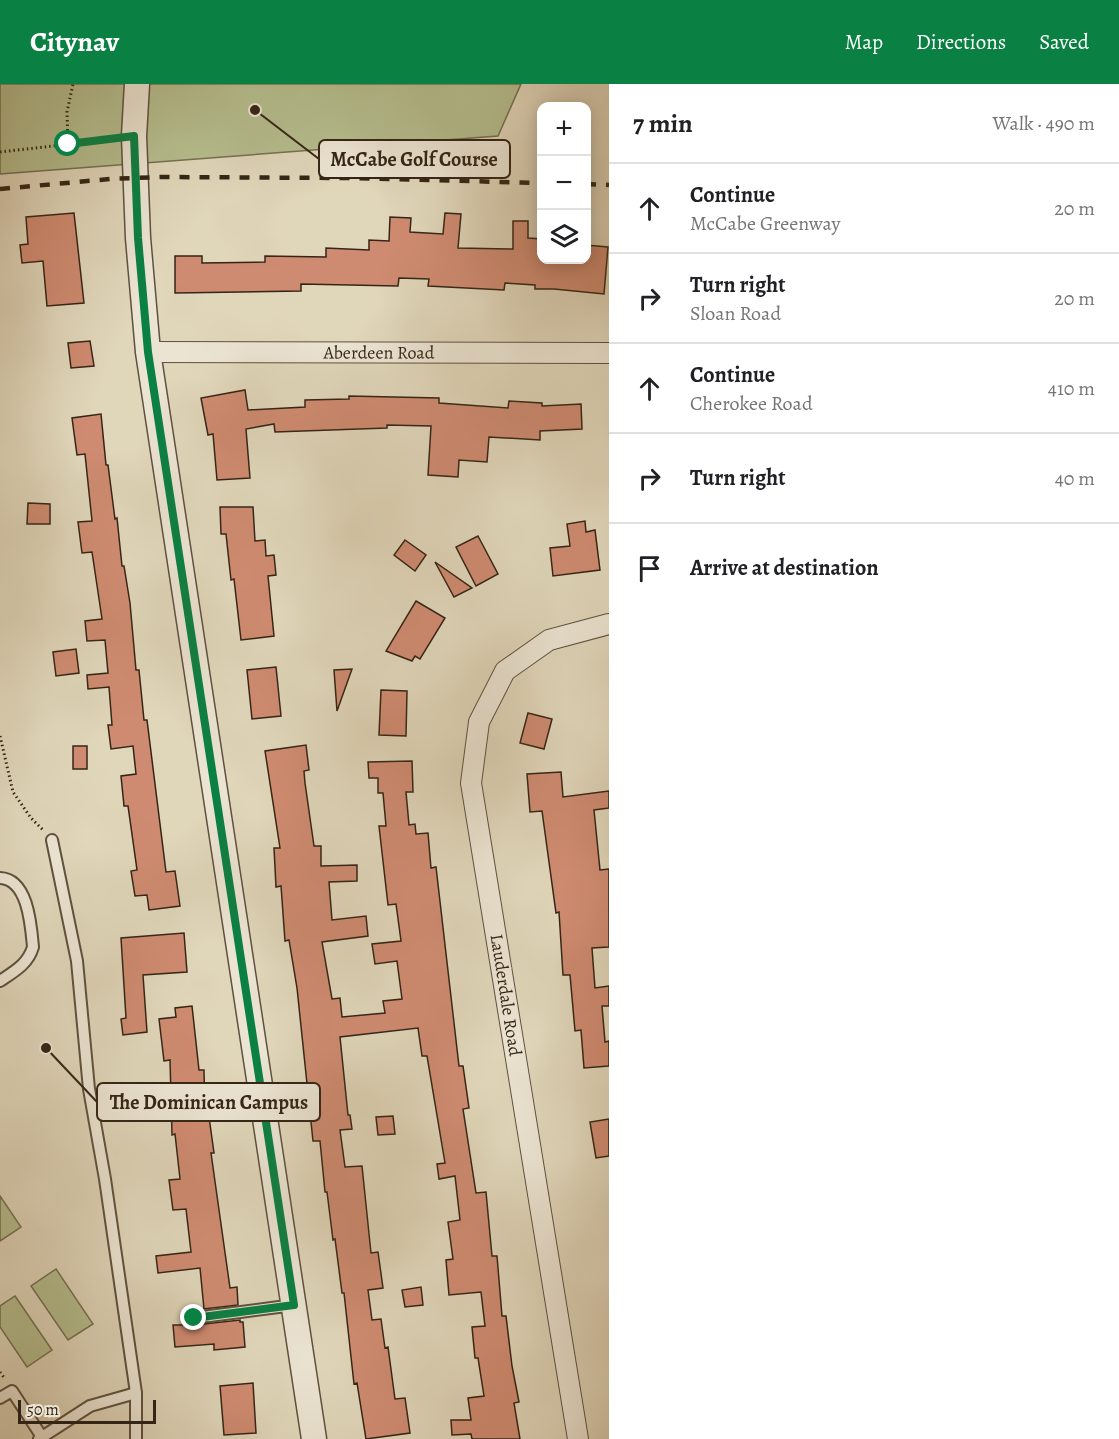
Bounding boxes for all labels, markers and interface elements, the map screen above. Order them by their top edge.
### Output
text: Citynav [30,23,119,61]
text: Map [845,28,883,56]
text: Directions [916,28,1006,56]
text: Saved [1039,28,1089,56]
map controls [537,102,591,264]
button: + [537,102,591,156]
text: 7 min [633,106,693,141]
text: Walk · 490 m [993,110,1095,137]
route start [54,130,80,156]
callout: McCabe Golf Course [319,140,510,178]
text: McCabe Golf Course [330,146,498,173]
button: − [537,156,591,210]
text: Continue [690,180,775,210]
icon: ahead [633,192,666,225]
text: 20 m [1054,195,1095,222]
button: layers [537,210,591,264]
text: McCabe Greenway [690,210,840,237]
text: Turn right [690,270,786,300]
icon: right [633,282,666,315]
text: 20 m [1054,285,1095,312]
text: Sloan Road [690,300,781,327]
street label: Aberdeen Road [323,340,435,365]
text: Continue [690,360,775,390]
icon: ahead [633,372,666,405]
text: 410 m [1048,375,1095,402]
text: Cherokee Road [690,390,813,417]
icon: right [633,462,666,495]
text: Turn right [690,463,786,493]
text: 40 m [1055,465,1095,492]
icon: arrive [633,552,666,585]
text: Arrive at destination [690,553,879,583]
street label: Lauderdale Road [485,932,528,1058]
callout: The Dominican Campus [97,1083,320,1121]
text: The Dominican Campus [110,1089,308,1116]
route end [180,1304,206,1330]
scale bar [18,1397,156,1424]
text: 50 m [27,1399,59,1421]

